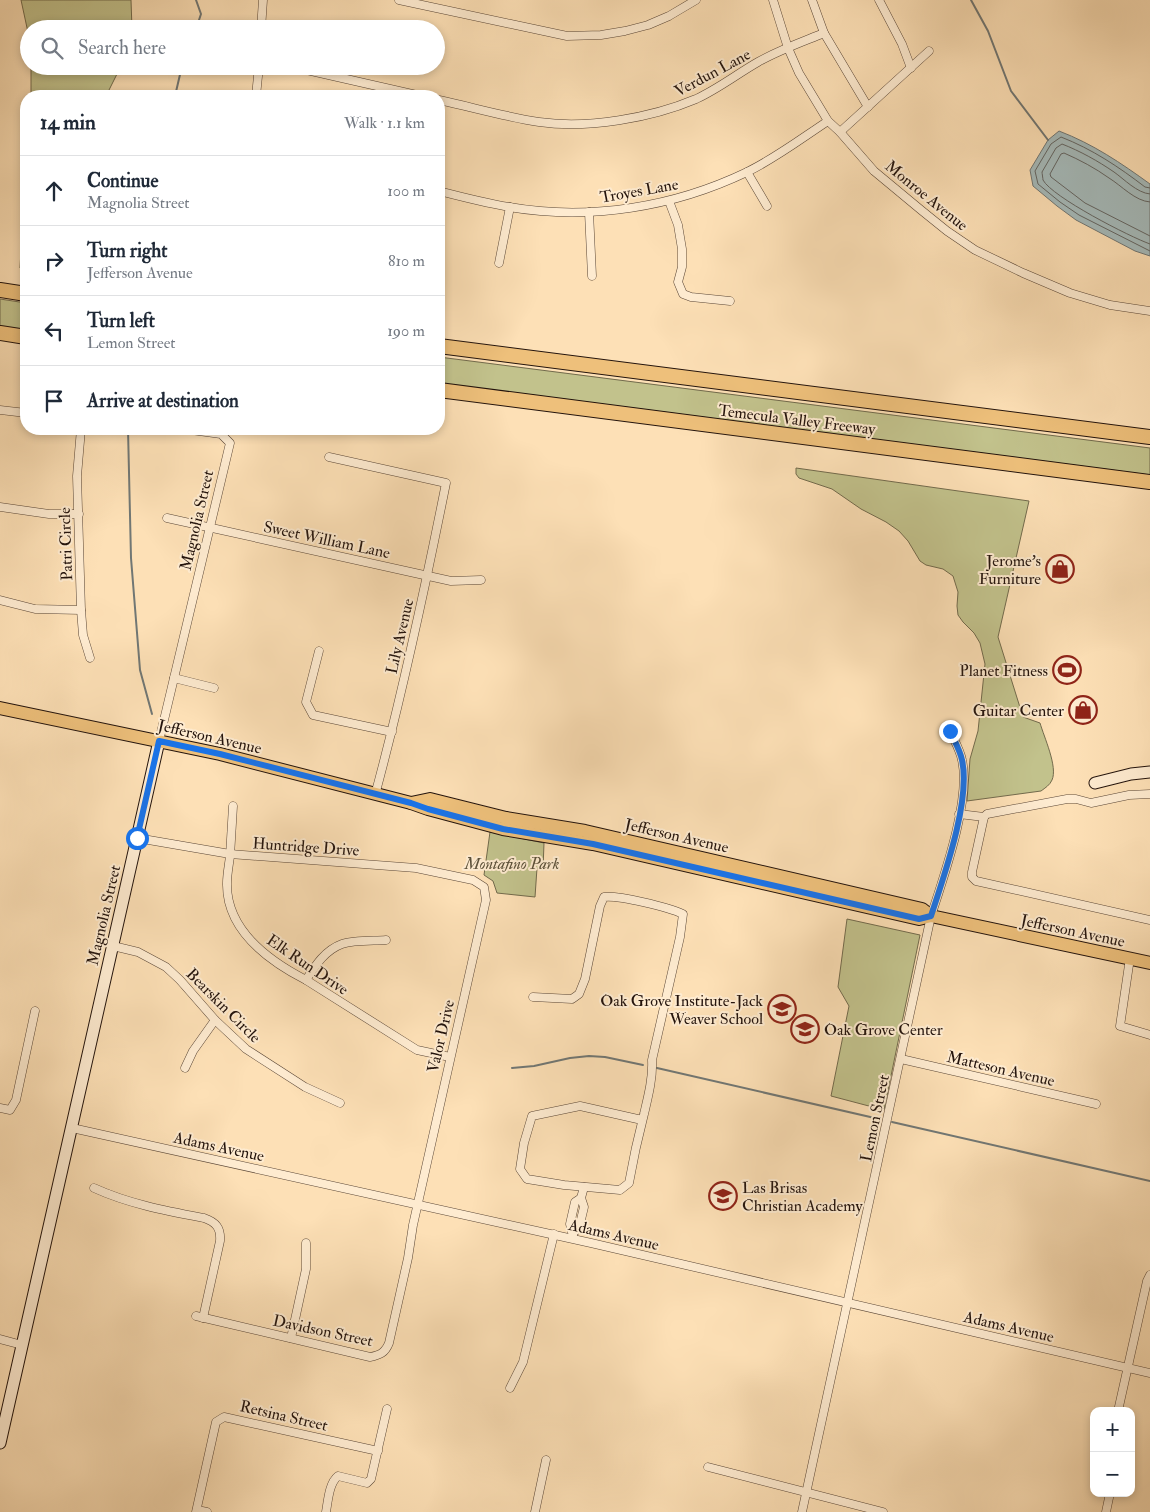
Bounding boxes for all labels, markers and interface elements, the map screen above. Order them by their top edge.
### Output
search box [20,20,445,75]
icon: search [38,34,66,62]
text: Search here [78,36,166,60]
street label: Verdun Lane [671,44,754,101]
text: 14 min [40,109,96,136]
text: Walk · 1.1 km [344,113,425,133]
street label: Monroe Avenue [881,156,972,236]
text: Continue [87,169,158,193]
street label: Troyes Lane [598,174,680,208]
icon: ahead [40,177,68,205]
text: 100 m [387,181,425,201]
text: Magnolia Street [87,193,190,213]
text: Turn right [87,239,167,263]
icon: right [40,247,68,275]
text: 810 m [388,251,425,271]
text: Jefferson Avenue [87,263,193,283]
text: Turn left [87,309,155,333]
icon: left [40,317,68,345]
text: 190 m [387,321,425,341]
text: Lemon Street [87,333,176,353]
icon: arrive [40,387,68,415]
text: Arrive at destination [87,389,239,413]
street label: Temecula Valley Freeway [717,400,878,440]
street label: Magnolia Street [176,468,218,572]
street label: Patri Circle [55,507,77,581]
street label: Sweet William Lane [262,517,392,563]
place label: Jerome's Furniture [979,551,1041,589]
shop icon: Jerome's Furniture [1045,554,1075,584]
street label: Lily Avenue [382,596,418,676]
sports icon: Planet Fitness [1052,655,1082,685]
place label: Planet Fitness [959,661,1048,681]
shop icon: Guitar Center [1068,695,1098,725]
place label: Guitar Center [973,701,1064,721]
street label: Jefferson Avenue [155,715,264,760]
route end [939,720,962,743]
street label: Jefferson Avenue [622,814,731,859]
route start [126,827,149,850]
street label: Huntridge Drive [252,833,360,861]
park label: Montafino Park [464,854,560,874]
street label: Magnolia Street [83,863,125,967]
street label: Jefferson Avenue [1018,910,1127,953]
street label: Elk Run Drive [263,930,352,1000]
street label: Bearskin Circle [182,964,265,1048]
place label: Oak Grove Institute-Jack Weaver School [600,991,763,1029]
school or university icon: Oak Grove Institute-Jack Weaver School [767,994,797,1024]
street label: Valor Drive [423,998,459,1075]
school or university icon: Oak Grove Center [790,1014,820,1044]
place label: Oak Grove Center [824,1020,943,1040]
street label: Matteson Avenue [945,1047,1057,1091]
street label: Lemon Street [856,1073,894,1164]
street label: Adams Avenue [171,1127,266,1166]
place label: Las Brisas Christian Academy [742,1178,863,1216]
school or university icon: Las Brisas Christian Academy [708,1181,738,1211]
street label: Adams Avenue [566,1215,661,1255]
street label: Adams Avenue [961,1307,1056,1347]
street label: Davidson Street [271,1311,375,1351]
street label: Retsina Street [238,1396,330,1436]
map controls [1090,1407,1135,1497]
button: + [1090,1407,1135,1452]
button: − [1090,1452,1135,1497]

